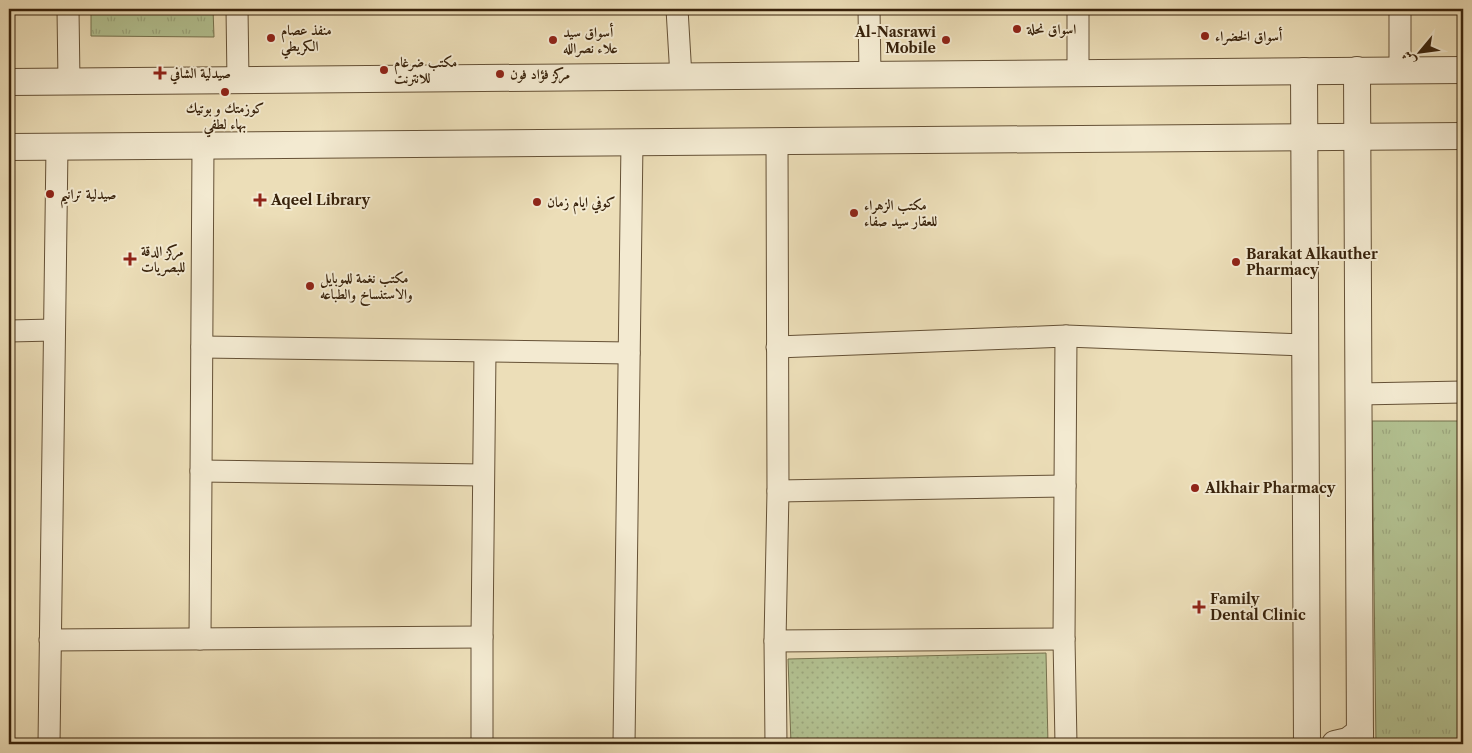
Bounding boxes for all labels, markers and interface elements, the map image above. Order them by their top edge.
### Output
place label: اسواق نحلة [1026,20,1076,38]
place label: منفذ عصام الكريطي [281,21,332,59]
place label: أسواق سيد علاء نصرالله [563,22,618,58]
place label: Al-Nasrawi Mobile [854,23,936,57]
marker: اسواق نحلة [1011,23,1023,35]
place label: أسواق الخضراء [1215,26,1283,46]
north arrow [1394,28,1444,78]
marker: أسواق الخضراء [1199,30,1211,42]
marker: منفذ عصام الكريطي [265,32,277,44]
marker: أسواق سيد علاء نصرالله [547,34,559,46]
marker: Al-Nasrawi Mobile [940,34,952,46]
text: ش [1397,48,1420,69]
place label: مكتب ضرغام للانترنت [394,53,457,87]
place label: صيدلية الشافي [169,64,231,85]
marker: مكتب ضرغام للانترنت [378,64,390,76]
place label: مركز فؤاد فون [510,65,570,84]
marker: صيدلية الشافي [154,67,166,79]
marker: مركز فؤاد فون [494,68,506,80]
marker: كوزمتك و بوتيك بهاء لطفي [219,86,231,98]
place label: كوزمتك و بوتيك بهاء لطفي [186,99,264,138]
place label: صيدلية ترانيم [60,185,117,209]
marker: صيدلية ترانيم [44,188,56,200]
place label: Aqeel Library [270,191,370,209]
marker: Aqeel Library [253,193,267,207]
place label: كوفي ايام زمان [547,193,616,215]
marker: كوفي ايام زمان [531,196,543,208]
place label: مكتب الزهراء للعقار سيد صفاء [864,196,937,230]
marker: مكتب الزهراء للعقار سيد صفاء [848,207,860,219]
place label: مركز الدقة للبصريات [141,242,185,277]
place label: Barakat Alkauther Pharmacy [1246,245,1378,279]
marker: مركز الدقة للبصريات [123,252,137,266]
marker: Barakat Alkauther Pharmacy [1230,256,1242,268]
place label: مكتب نغمة للموبايل والاستنساخ والطباعه [320,269,413,307]
marker: مكتب نغمة للموبايل والاستنساخ والطباعه [304,280,316,292]
place label: Alkhair Pharmacy [1204,479,1336,497]
marker: Alkhair Pharmacy [1189,482,1201,494]
place label: Family Dental Clinic [1210,590,1306,624]
marker: Family Dental Clinic [1192,600,1206,614]

